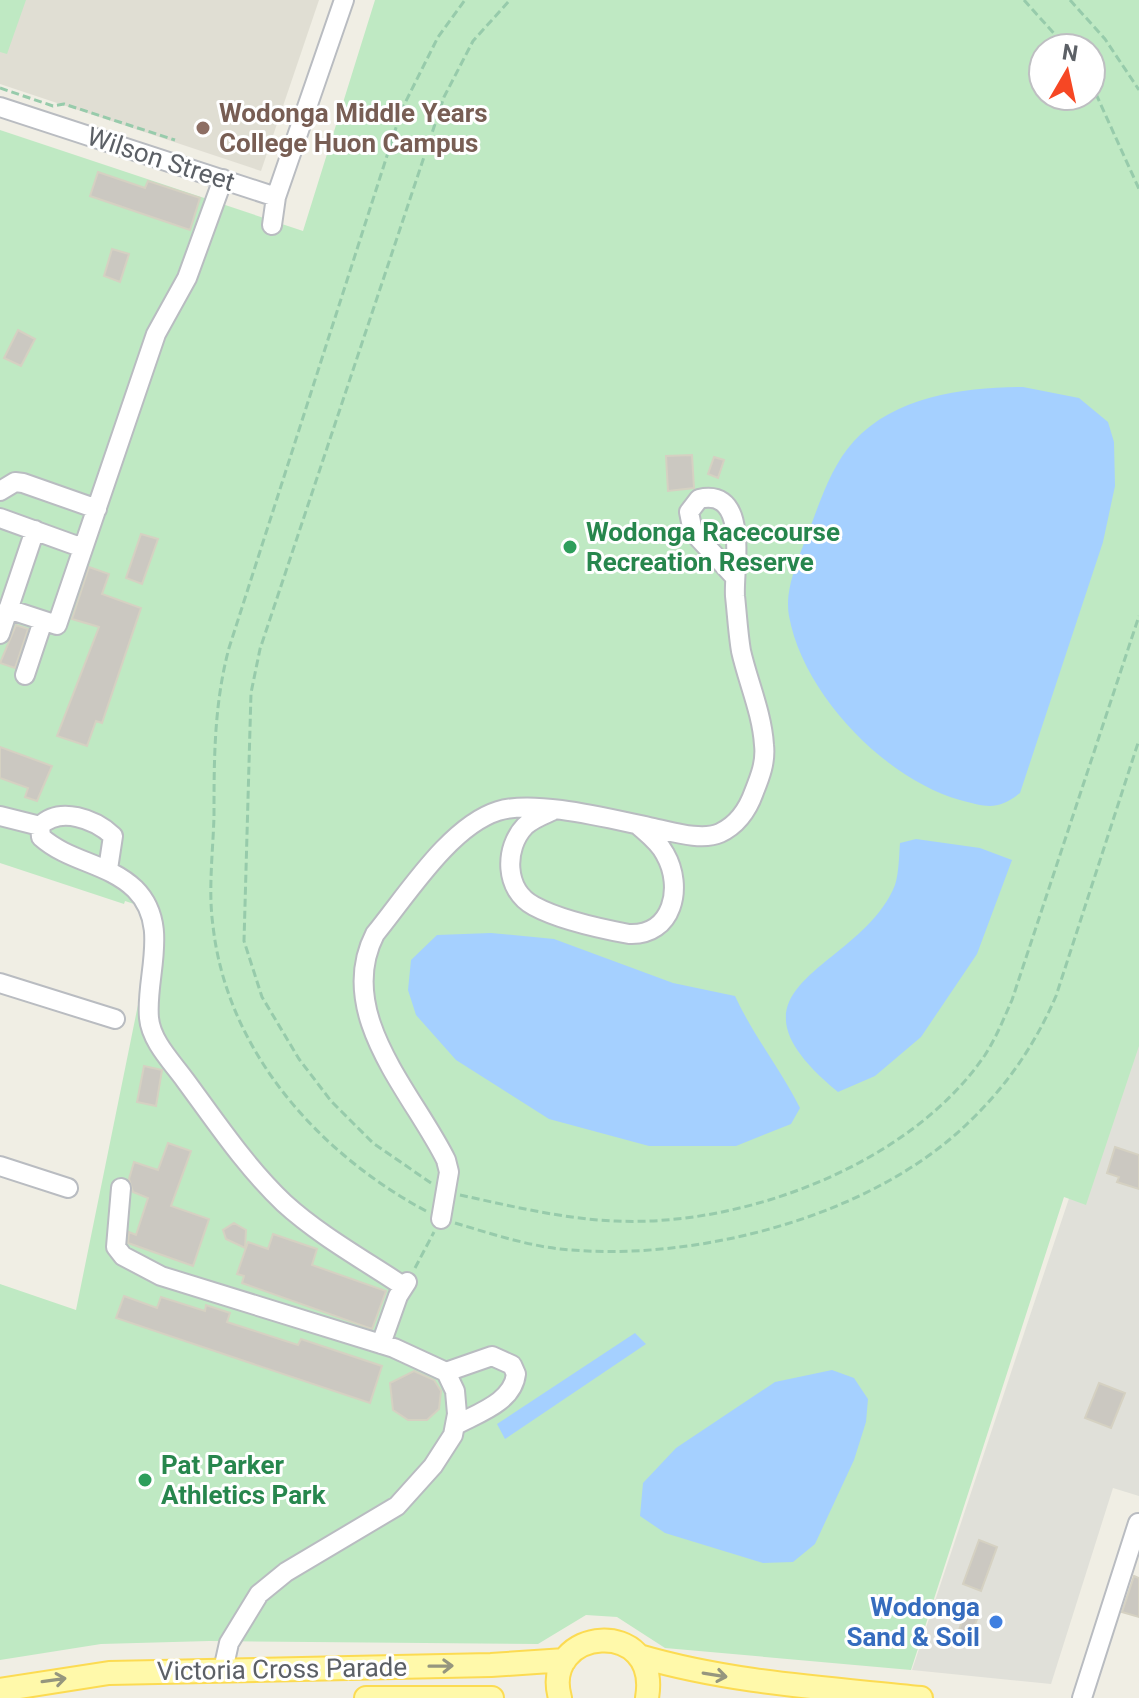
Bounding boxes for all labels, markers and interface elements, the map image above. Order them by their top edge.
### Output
north arrow [1027,32,1107,112]
text: N [1060,39,1080,66]
place label: Wodonga Middle Years College Huon Campus [219,98,488,158]
marker: Wodonga Middle Years College Huon Campus [194,119,212,137]
street label: Wilson Street [83,121,239,197]
place label: Wodonga Racecourse Recreation Reserve [586,517,840,577]
marker: Wodonga Racecourse Recreation Reserve [561,538,579,556]
place label: Pat Parker Athletics Park [161,1450,327,1510]
marker: Pat Parker Athletics Park [136,1471,154,1489]
place label: Wodonga Sand & Soil [846,1592,980,1652]
marker: Wodonga Sand & Soil [987,1613,1005,1631]
street label: Victoria Cross Parade [157,1652,407,1686]
one-way arrow [427,1658,454,1674]
one-way arrow [702,1669,727,1684]
one-way arrow [41,1672,66,1687]

